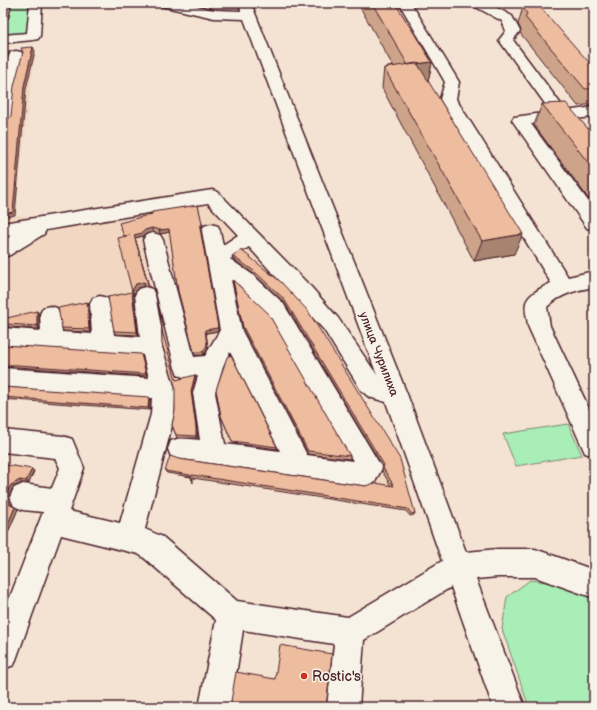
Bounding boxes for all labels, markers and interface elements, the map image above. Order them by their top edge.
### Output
street label: улица Чурилиха [356,310,402,399]
place label: Rostic's [312,668,361,685]
marker: Rostic's [299,671,309,681]

